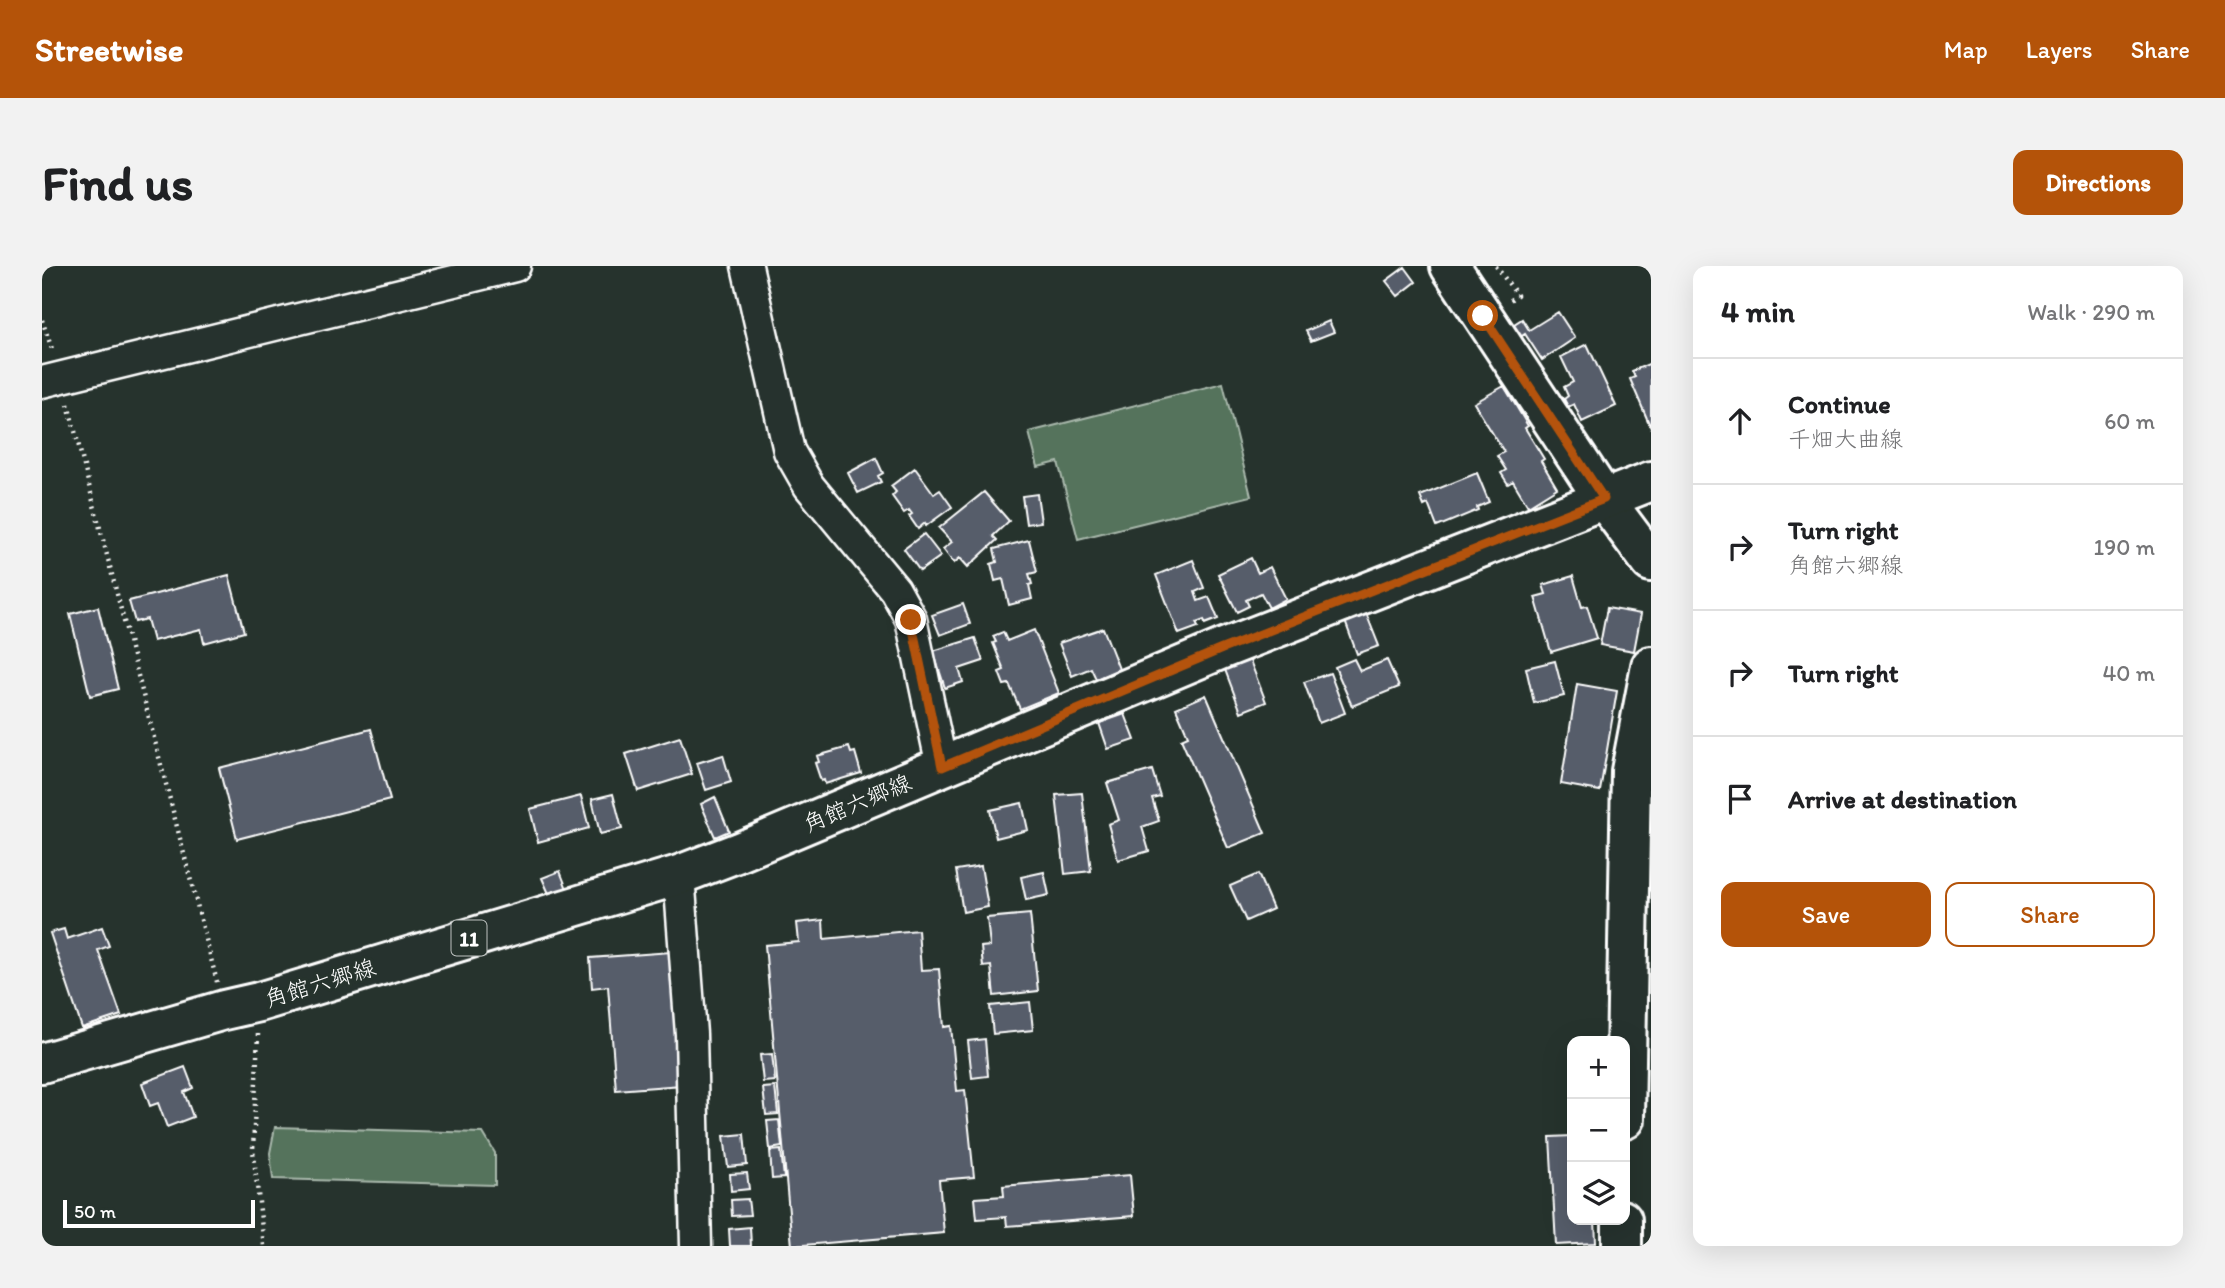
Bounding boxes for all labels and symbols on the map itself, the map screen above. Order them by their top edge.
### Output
route start [1467,300,1498,331]
route end [895,604,926,635]
street label: 角館六郷線 [799,768,915,838]
road number: 11 [452,920,486,956]
street label: 角館六郷線 [261,953,379,1013]
scale bar [63,1197,256,1229]

